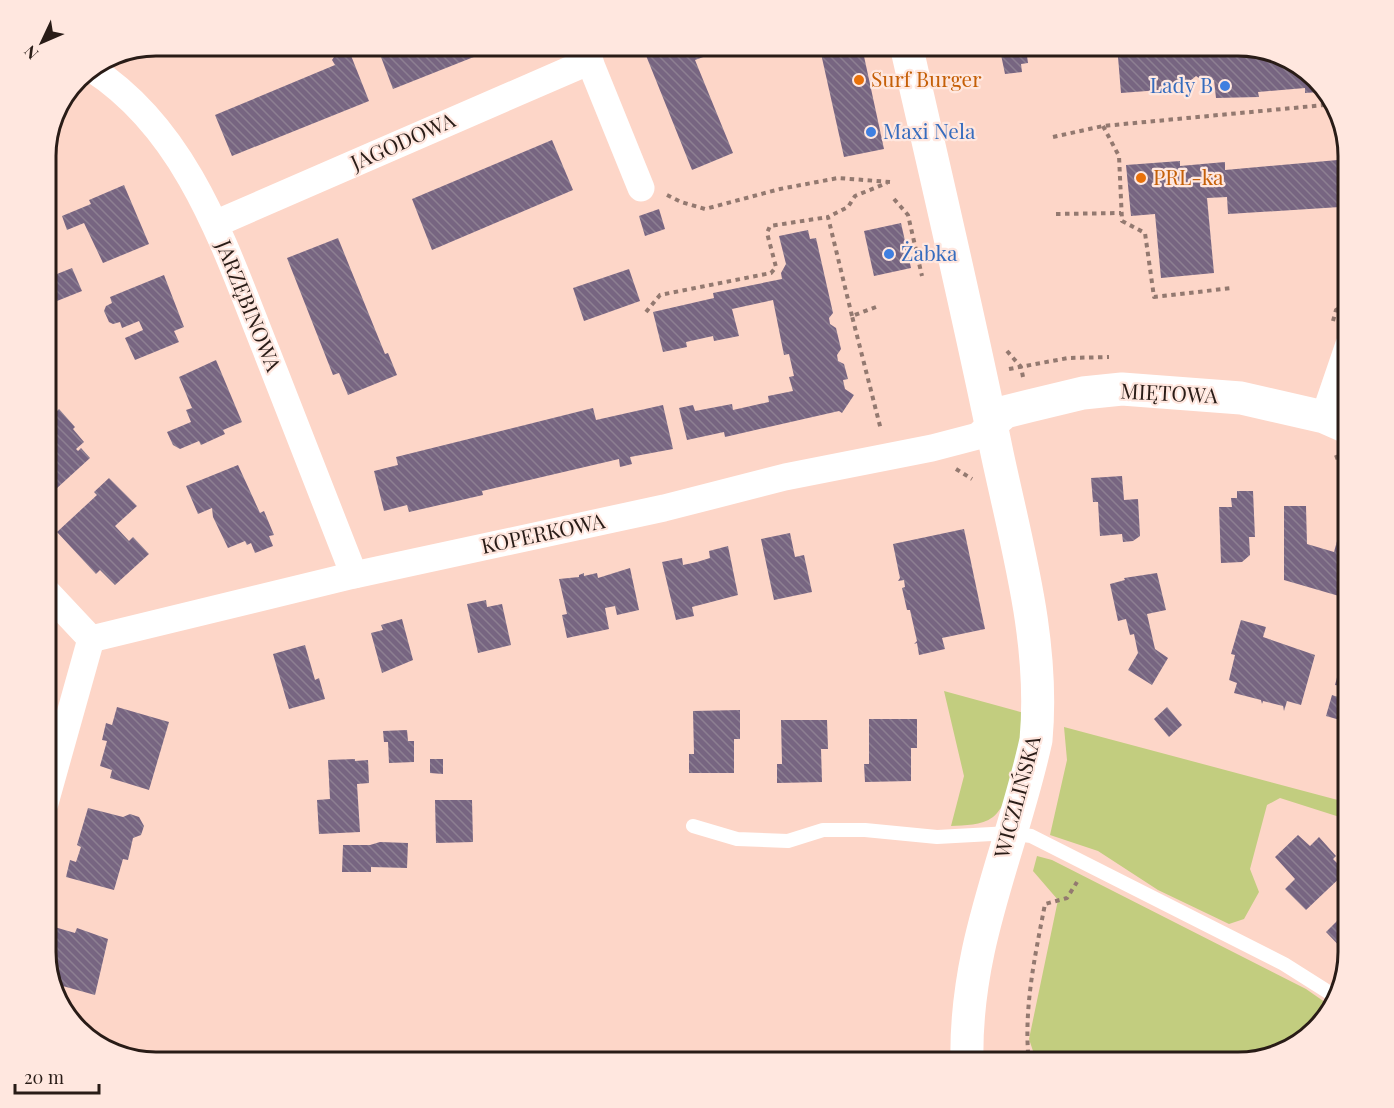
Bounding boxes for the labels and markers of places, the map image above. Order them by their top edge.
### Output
place label: Surf Burger [871,64,982,92]
place label: Lady B [1150,70,1213,98]
marker: Surf Burger [852,73,866,87]
marker: Lady B [1218,79,1232,93]
place label: Maxi Nela [883,116,976,144]
marker: Maxi Nela [864,125,878,139]
place label: PRL-ka [1153,162,1224,190]
marker: PRL-ka [1134,171,1148,185]
place label: Żabka [901,238,958,266]
marker: Żabka [882,247,896,261]

